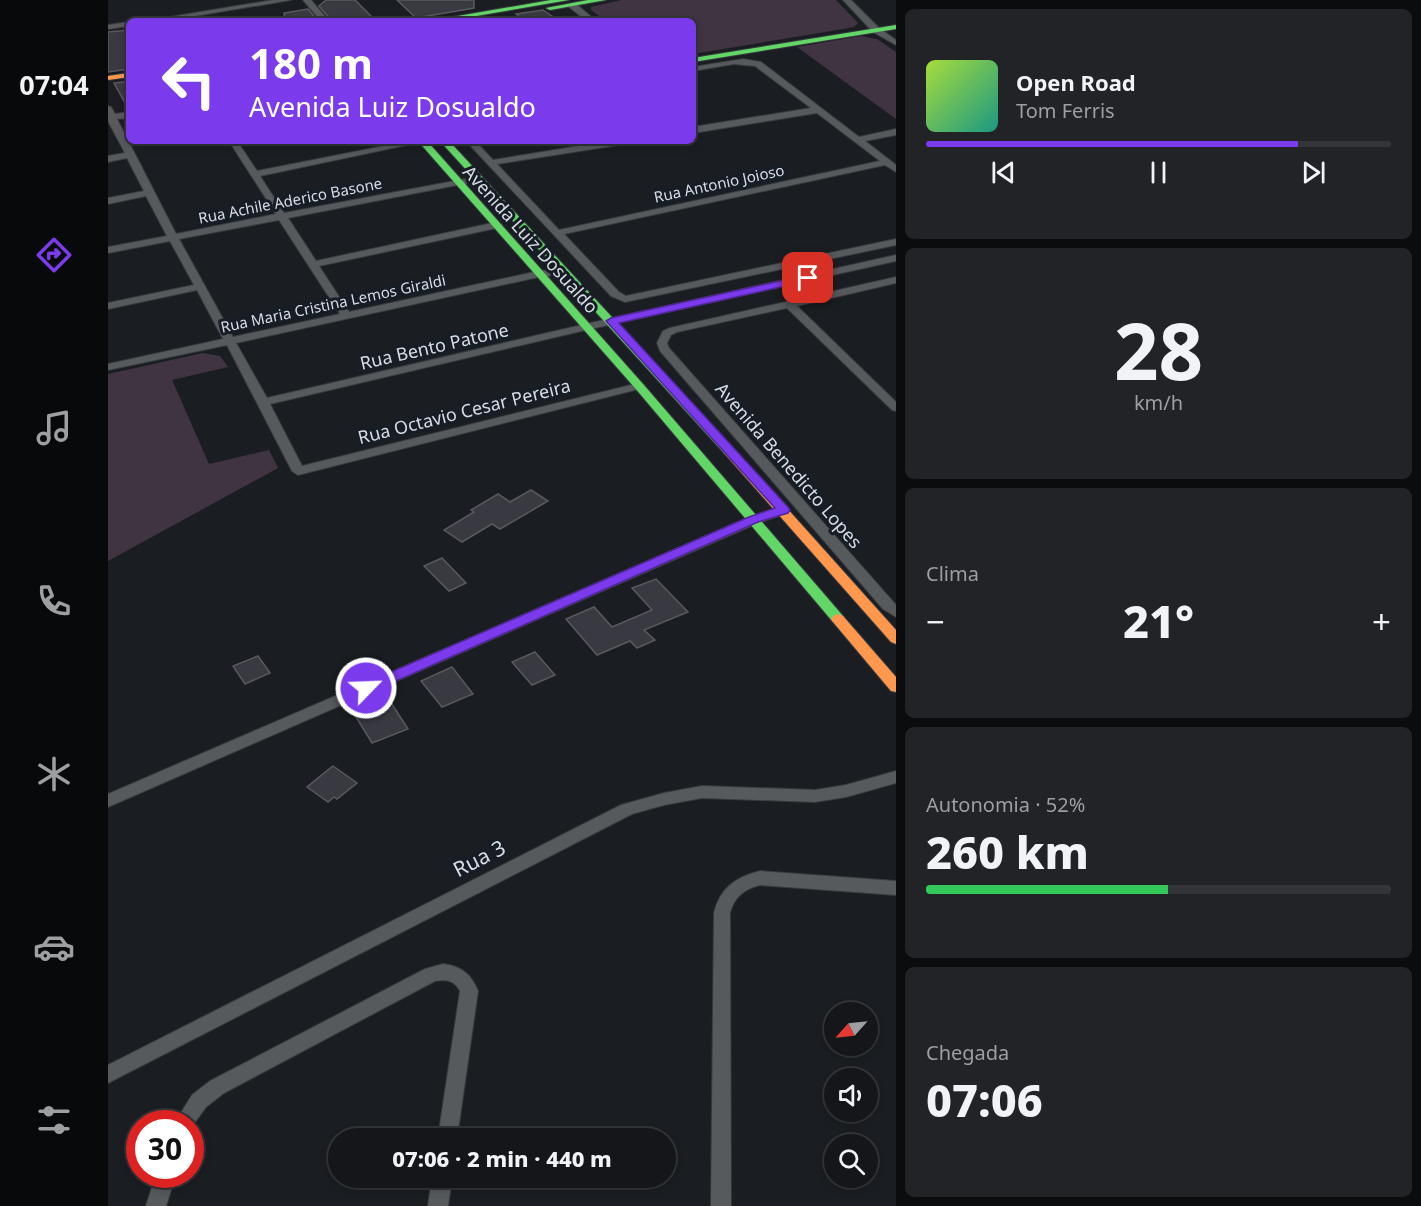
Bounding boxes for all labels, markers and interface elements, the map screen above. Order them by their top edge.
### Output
text: 180 m [249,34,373,91]
icon: left [150,42,228,120]
text: 07:04 [19,66,89,103]
text: Open Road [1016,67,1136,97]
text: Avenida Luiz Dosualdo [249,88,536,125]
text: Tom Ferris [1016,97,1115,124]
icon: previous [987,156,1020,189]
icon: pause [1142,156,1175,189]
icon: next [1297,156,1330,189]
street label: Rua Antonio Joioso [652,159,786,207]
street label: Avenida Luiz Dosualdo [458,160,604,318]
street label: Rua Achile Aderico Basone [196,172,384,228]
icon: directions [33,234,75,276]
pin [782,252,833,303]
icon: arrive [791,261,824,294]
street label: Rua Maria Cristina Lemos Giraldi [219,269,447,337]
text: 28 [1114,297,1203,403]
street label: Rua Bento Patone [357,317,511,375]
street label: Rua Octavio Cesar Pereira [355,373,573,449]
street label: Avenida Benedicto Lopes [710,377,868,553]
text: km/h [1134,389,1183,416]
icon: music [33,407,75,449]
text: Clima [926,560,979,587]
icon: phone [33,580,75,622]
text: 21° [1123,590,1194,651]
text: − [926,599,945,644]
text: + [1372,599,1391,644]
position arrow [334,656,398,720]
icon: climate [33,753,75,795]
text: Autonomia · 52% [926,791,1085,818]
text: 260 km [926,821,1089,882]
street label: Rua 3 [448,833,510,883]
icon: car [33,926,75,968]
north arrow [824,1002,878,1056]
map controls [824,1002,878,1188]
text: Chegada [926,1039,1009,1066]
button: sound [824,1068,878,1122]
text: 07:06 [926,1069,1043,1130]
icon: filters [33,1099,75,1141]
speed limit sign: 30 [126,1110,204,1188]
button: search [824,1134,878,1188]
text: 07:06 · 2 min · 440 m [392,1143,612,1173]

